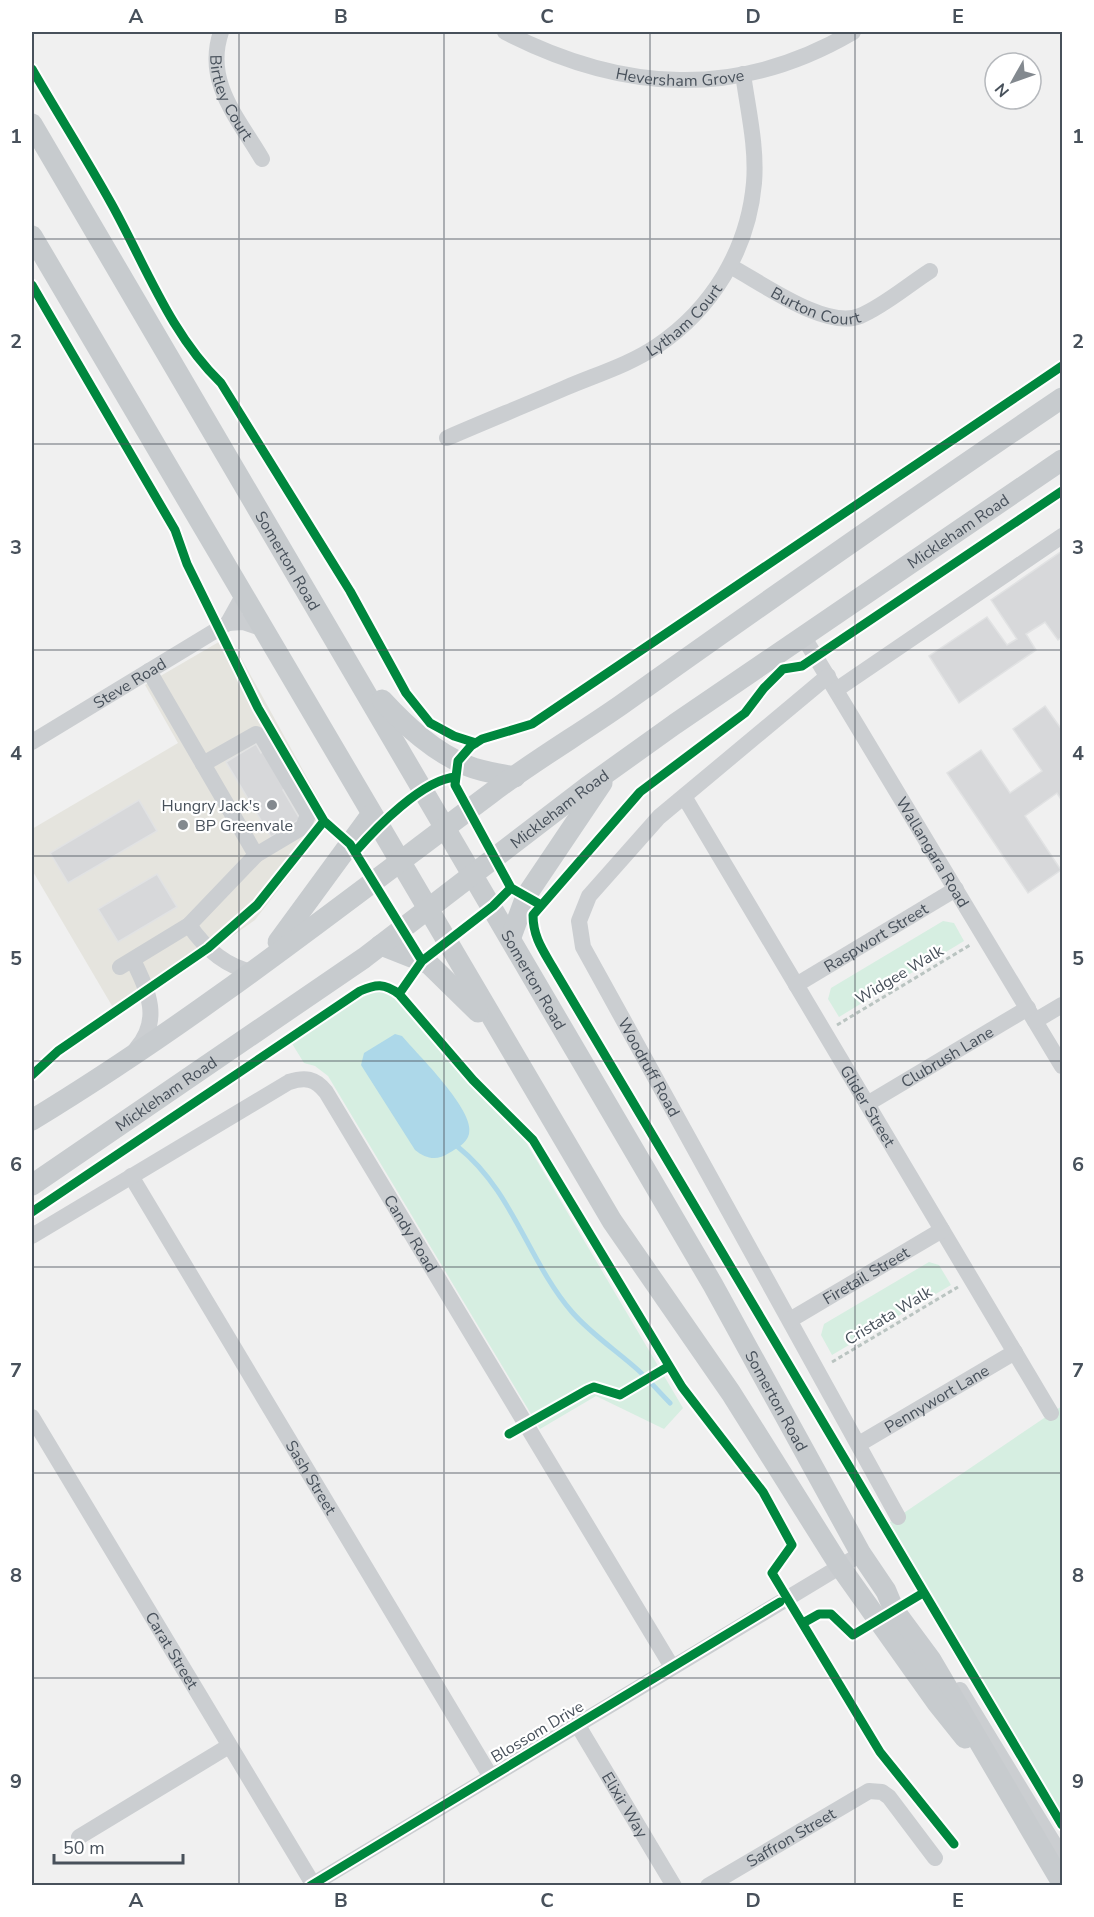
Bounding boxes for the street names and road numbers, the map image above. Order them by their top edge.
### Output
street label: Birtley Court [204,55,258,145]
street label: Heversham Grove [614,63,746,92]
street label: Lytham Court [642,279,728,362]
street label: Burton Court [767,282,864,331]
street label: Mickleham Road [903,489,1014,574]
street label: Somerton Road [249,507,325,615]
street label: Steve Road [89,653,171,714]
street label: Mickleham Road [506,765,614,854]
street label: Wallangara Road [890,793,974,912]
street label: Raspwort Street [820,898,933,978]
street label: Somerton Road [495,926,571,1034]
street label: Widgee Walk [851,939,948,1010]
street label: Woodruff Road [612,1014,685,1121]
street label: Clubrush Lane [897,1021,998,1093]
street label: Mickleham Road [111,1052,221,1137]
street label: Glider Street [834,1061,900,1151]
street label: Candy Road [378,1191,442,1277]
street label: Firetail Street [819,1242,914,1310]
street label: Cristata Walk [841,1281,937,1351]
street label: Somerton Road [739,1347,812,1456]
street label: Pennywort Lane [881,1360,993,1439]
street label: Sash Street [280,1436,341,1519]
street label: Carat Street [140,1608,203,1694]
street label: Blossom Drive [487,1696,588,1768]
street label: Elixir Way [596,1768,653,1843]
street label: Saffron Street [742,1803,840,1873]

